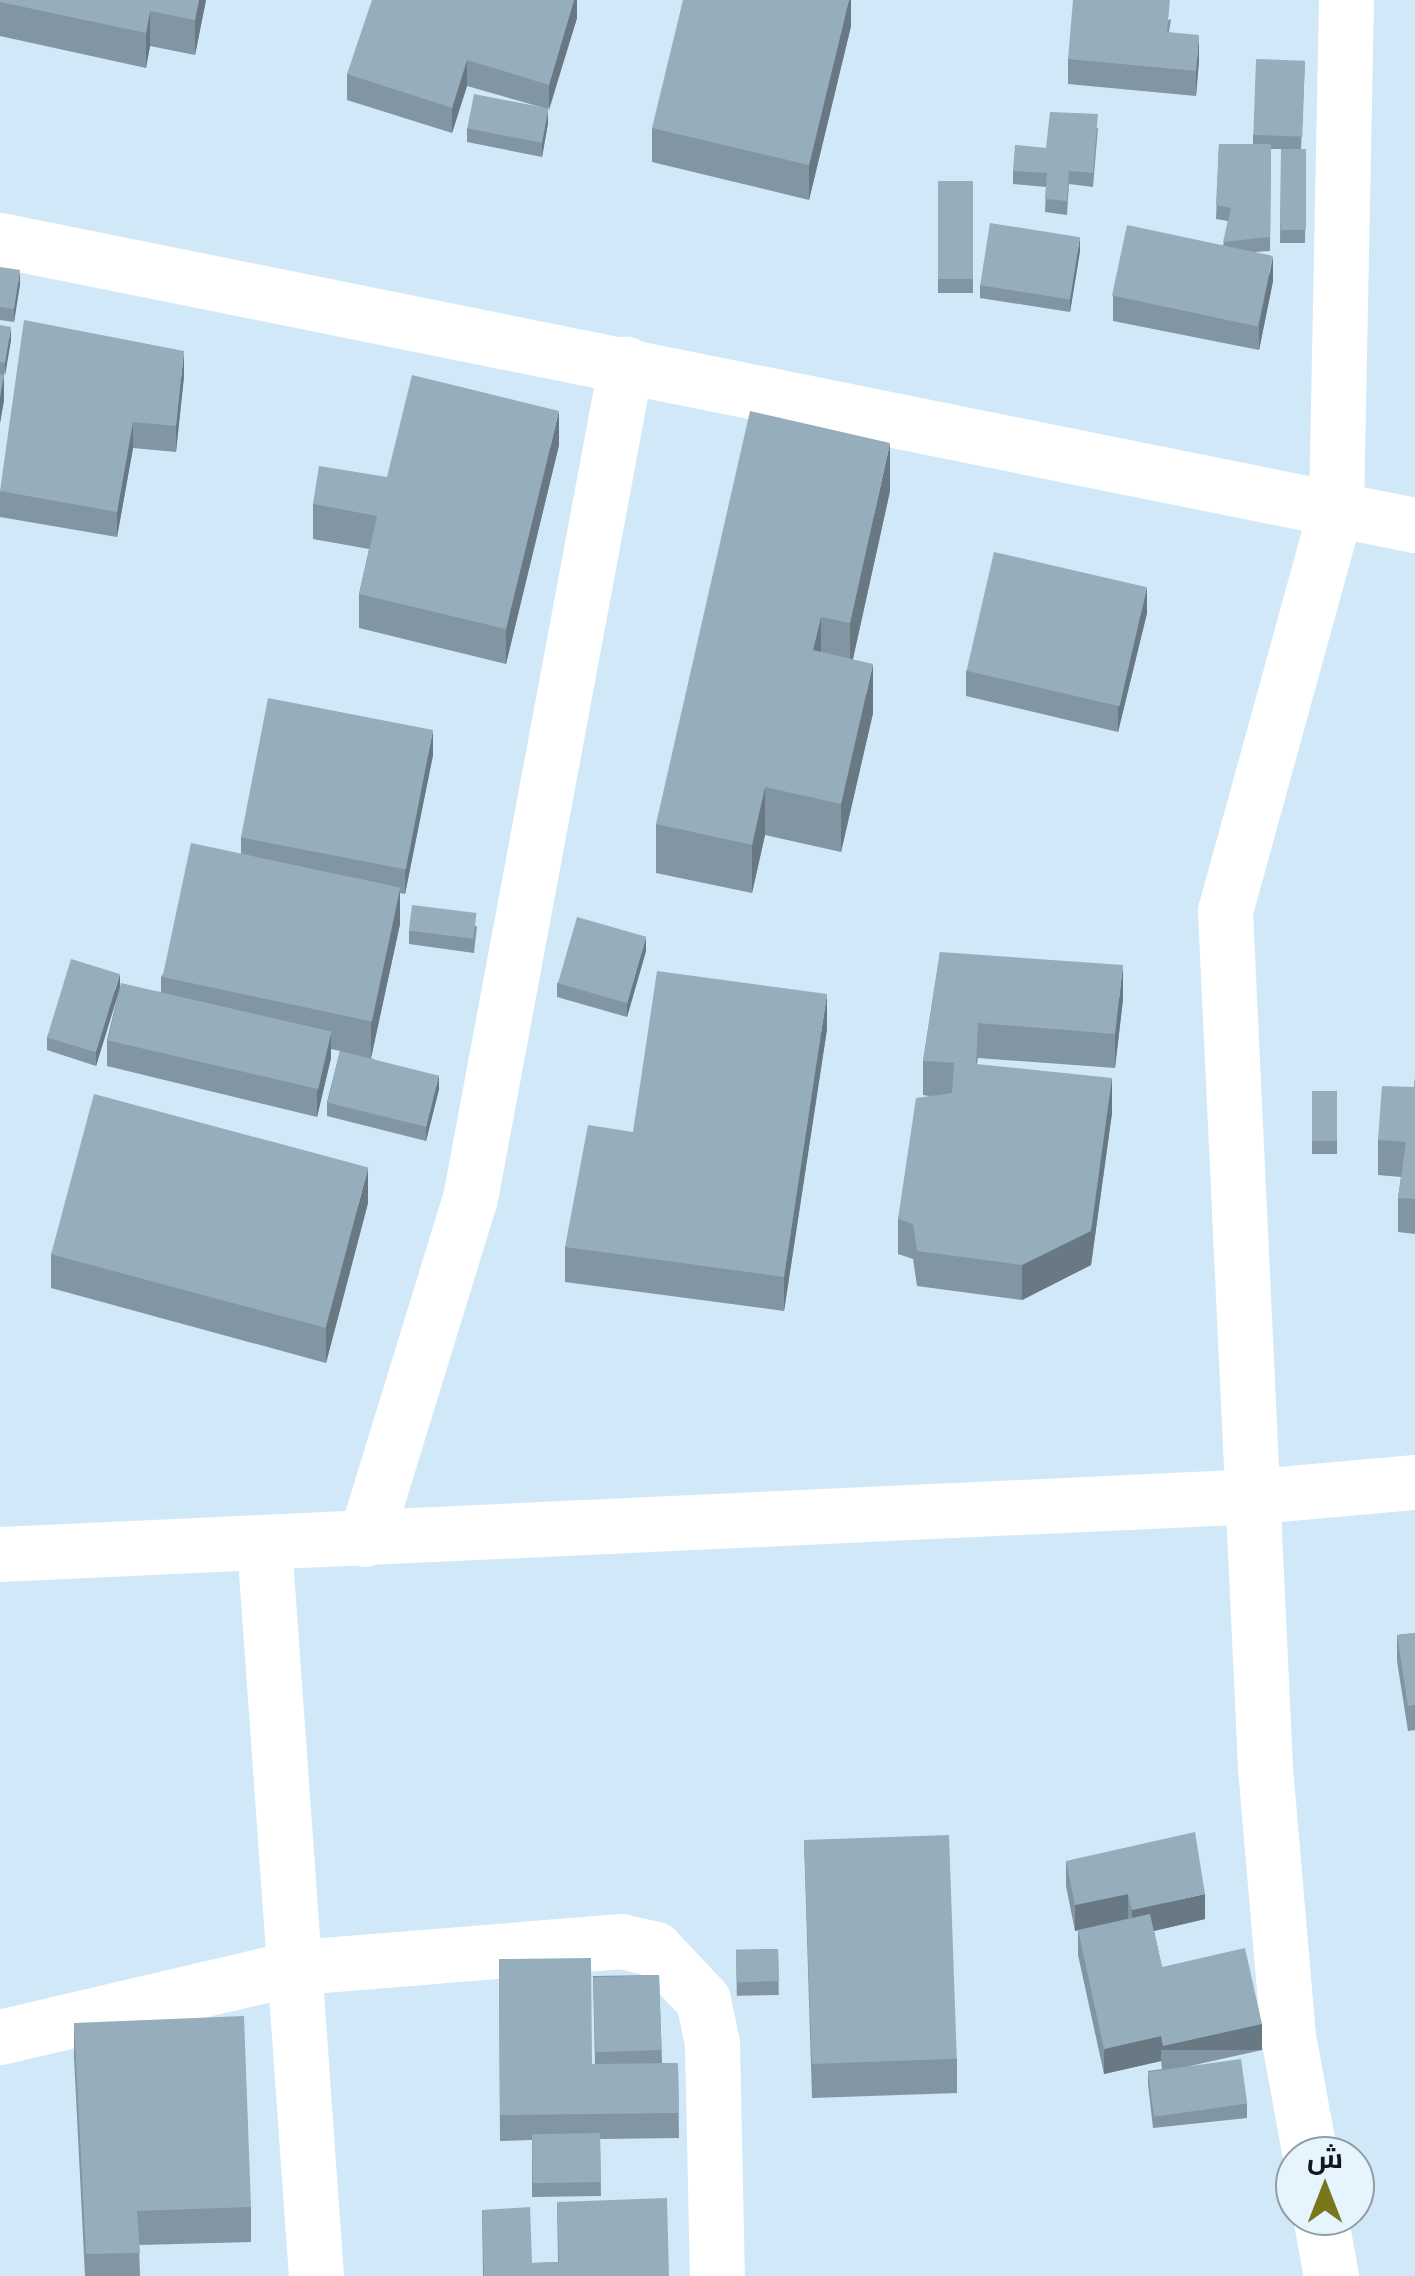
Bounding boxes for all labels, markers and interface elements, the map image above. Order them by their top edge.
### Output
north arrow [1275,2136,1375,2236]
text: ش [1307,2139,1343,2177]

